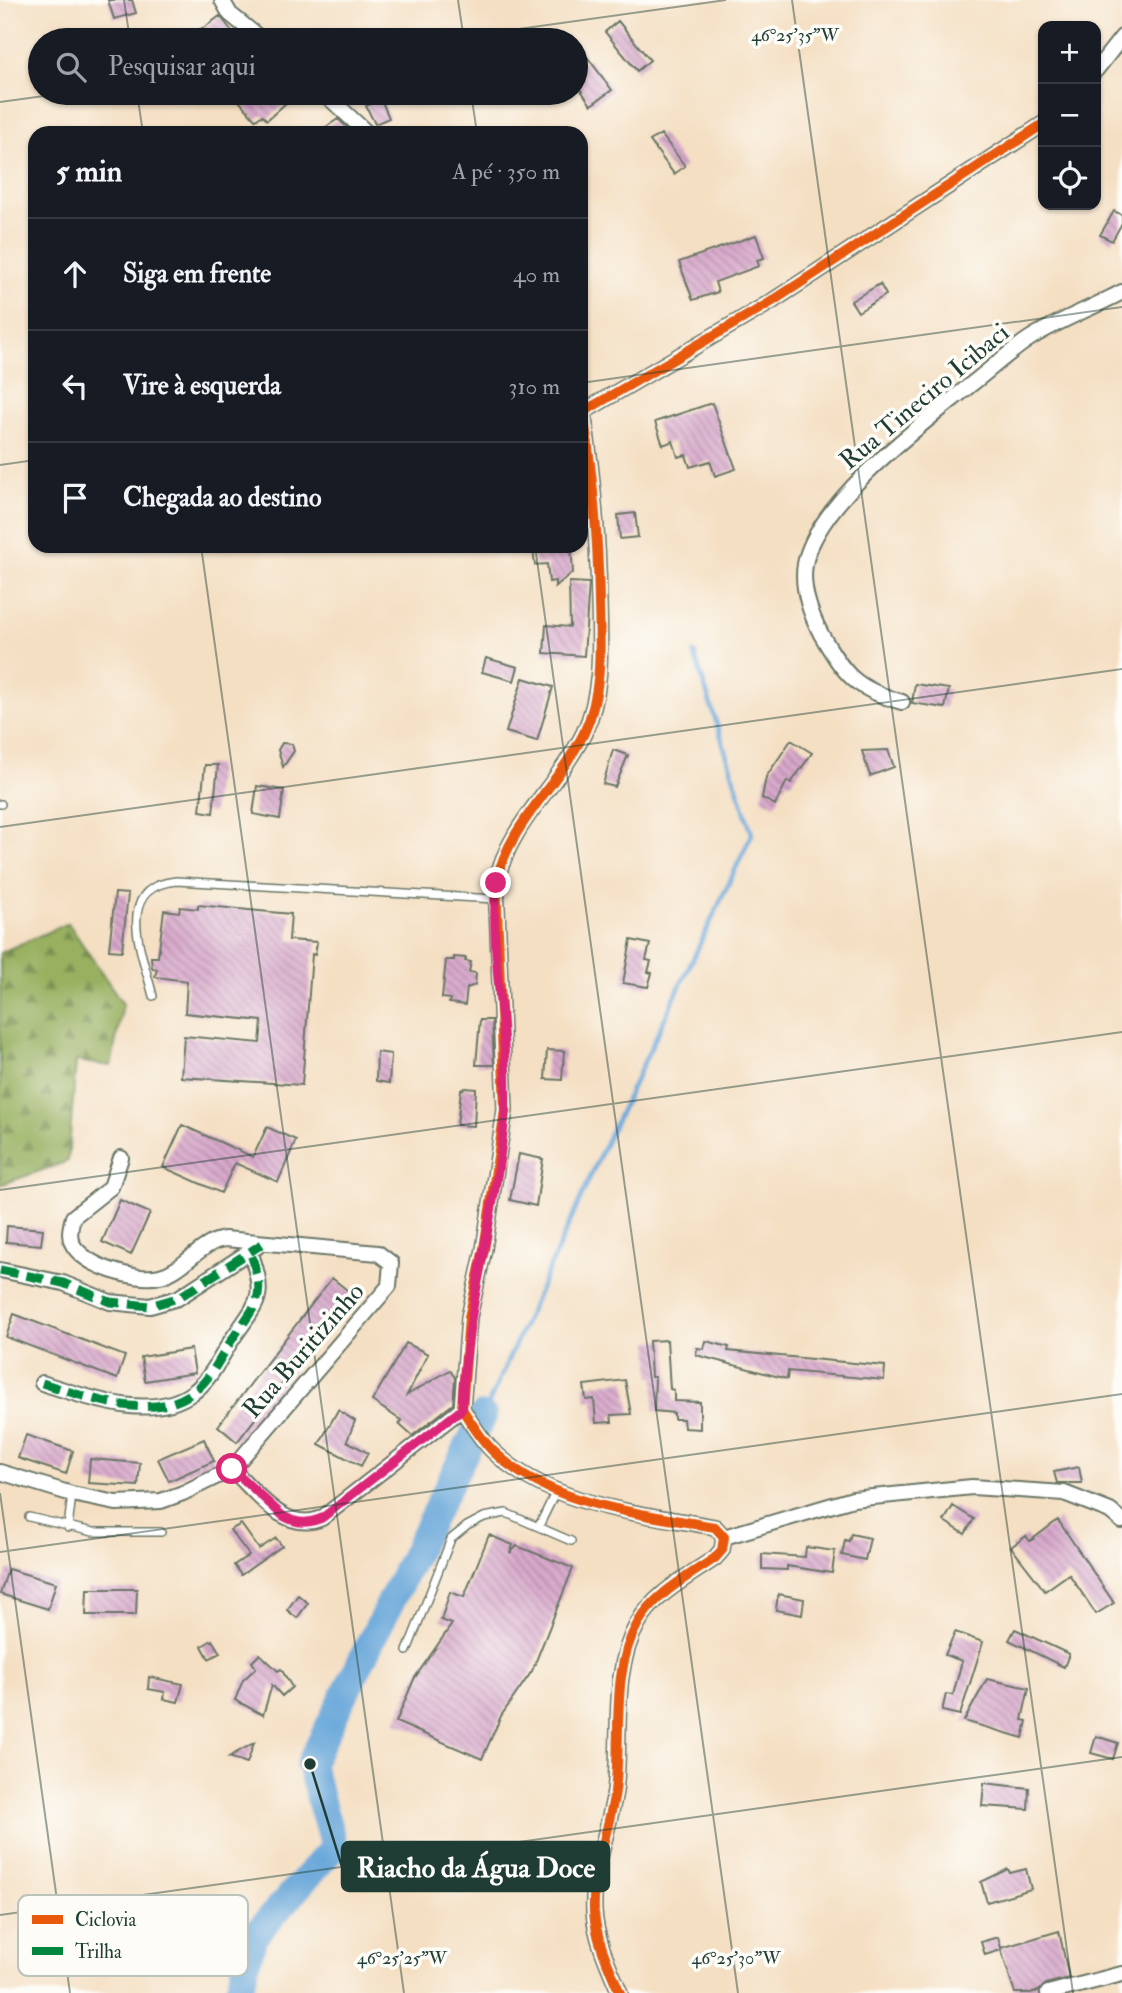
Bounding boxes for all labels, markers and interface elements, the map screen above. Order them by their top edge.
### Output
map controls [1038,21,1101,210]
button: + [1038,21,1101,84]
text: 46°25'35"W [751,24,840,47]
search box [28,28,588,105]
icon: search [52,48,90,86]
text: Pesquisar aqui [108,51,256,83]
button: − [1038,84,1101,147]
button: locate [1038,147,1101,210]
text: 5 min [56,153,122,190]
text: A pé · 350 m [452,157,560,186]
icon: ahead [56,255,94,293]
text: Siga em frente [123,258,271,290]
text: 40 m [513,260,560,289]
street label: Rua Tineciro Icibaci [833,316,1016,477]
icon: left [56,367,94,405]
text: Vire à esquerda [123,370,281,402]
text: 310 m [509,372,560,401]
icon: arrive [56,479,94,517]
text: Chegada ao destino [123,482,321,514]
route end [480,867,511,898]
street label: Rua Buritizinho [236,1276,371,1425]
route start [216,1453,247,1484]
callout: Riacho da Água Doce [342,1842,609,1891]
text: Riacho da Água Doce [357,1850,596,1886]
legend [18,1895,248,1976]
text: Ciclovia [75,1908,136,1932]
text: Trilha [75,1940,122,1964]
text: 46°25'25"W [357,1947,448,1970]
text: 46°25'30"W [691,1947,781,1970]

